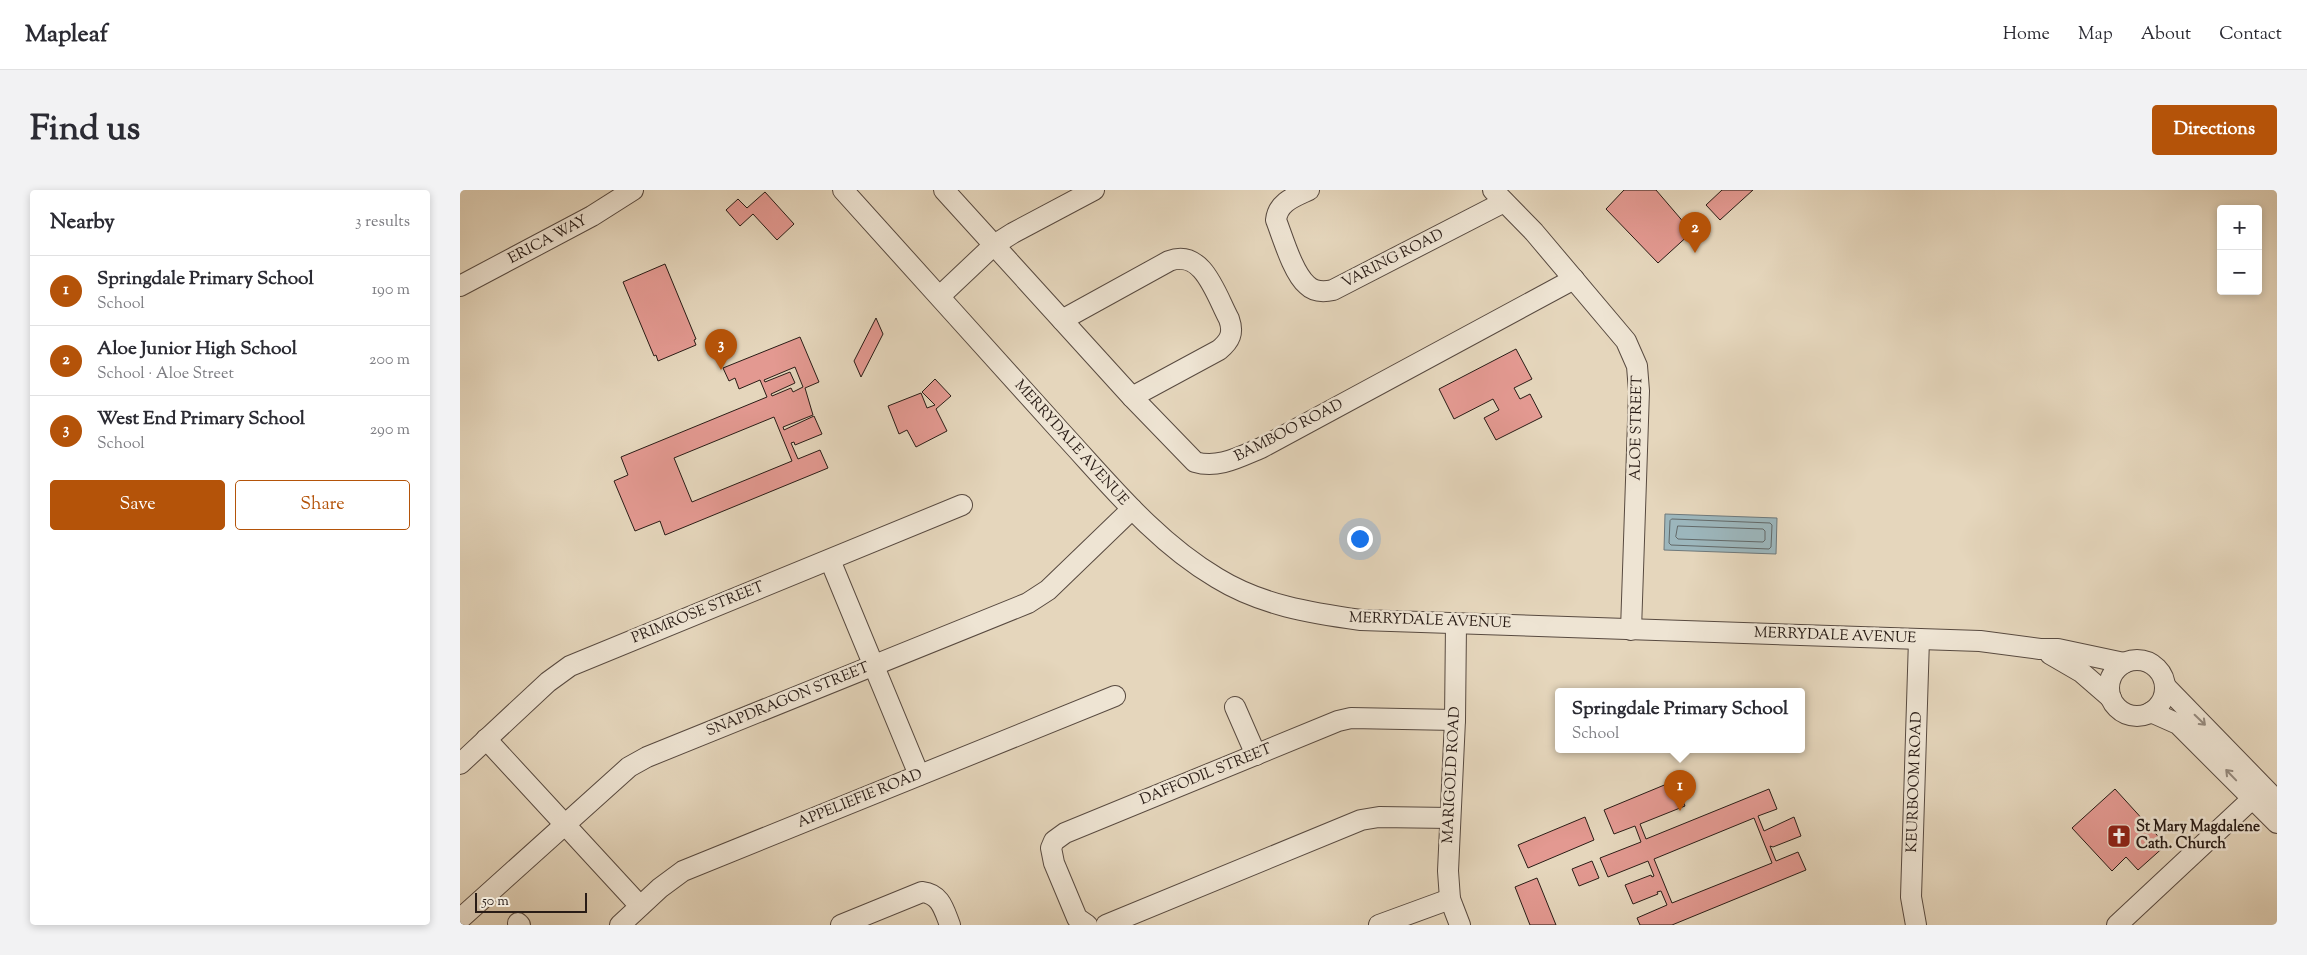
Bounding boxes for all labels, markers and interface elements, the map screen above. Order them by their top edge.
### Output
text: Mapleaf [25,18,108,52]
text: Home [2003,22,2050,48]
text: Map [2078,22,2113,48]
text: About [2141,22,2191,48]
text: Contact [2219,22,2282,48]
text: Find us [30,105,140,156]
button: Directions [2152,105,2277,155]
map controls [2217,205,2262,295]
button: + [2217,205,2262,250]
text: Nearby [50,208,115,238]
street label: ERICA WAY [505,210,592,270]
text: 3 results [355,211,410,234]
pin: 2 [1679,212,1711,253]
street label: VARING ROAD [1338,224,1448,294]
button: − [2217,250,2262,295]
text: Springdale Primary School [97,266,314,293]
text: 1 [63,279,69,302]
text: 190 m [372,279,410,302]
text: School [97,293,145,316]
pin: 3 [705,329,737,370]
text: Aloe Junior High School [97,336,297,363]
text: 2 [62,349,70,372]
text: 200 m [369,349,410,372]
text: School · Aloe Street [97,363,234,386]
street label: ALOE STREET [1626,375,1648,481]
street label: MERRYDALE AVENUE [1009,376,1133,510]
street label: BAMBOO ROAD [1231,394,1347,468]
text: West End Primary School [97,406,305,433]
text: 3 [63,419,69,442]
text: 290 m [370,419,410,442]
text: School [97,433,145,456]
button: Save [50,480,225,530]
button: Share [235,480,410,530]
your location [1347,526,1373,552]
street label: PRIMROSE STREET [629,577,768,649]
street label: MERRYDALE AVENUE [1349,608,1511,634]
street label: MERRYDALE AVENUE [1754,623,1916,649]
street label: SNAPDRAGON STREET [703,657,873,742]
popup [1555,688,1805,753]
text: Springdale Primary School [1572,696,1788,723]
street label: MARIGOLD ROAD [1438,706,1466,844]
street label: KEURBOOM ROAD [1902,711,1928,853]
one-way arrow [2193,714,2205,726]
text: School [1572,723,1619,746]
street label: DAFFODIL STREET [1137,739,1276,811]
street label: APPELIEFIE ROAD [794,764,926,834]
one-way arrow [2225,769,2237,782]
pin: 1 [1664,770,1696,811]
place label: St Mary Magdalene Cath. Church [2136,817,2260,855]
church icon: St Mary Magdalene Cath. Church [2106,823,2132,849]
scale bar [475,890,588,913]
text: 50 m [482,892,509,912]

